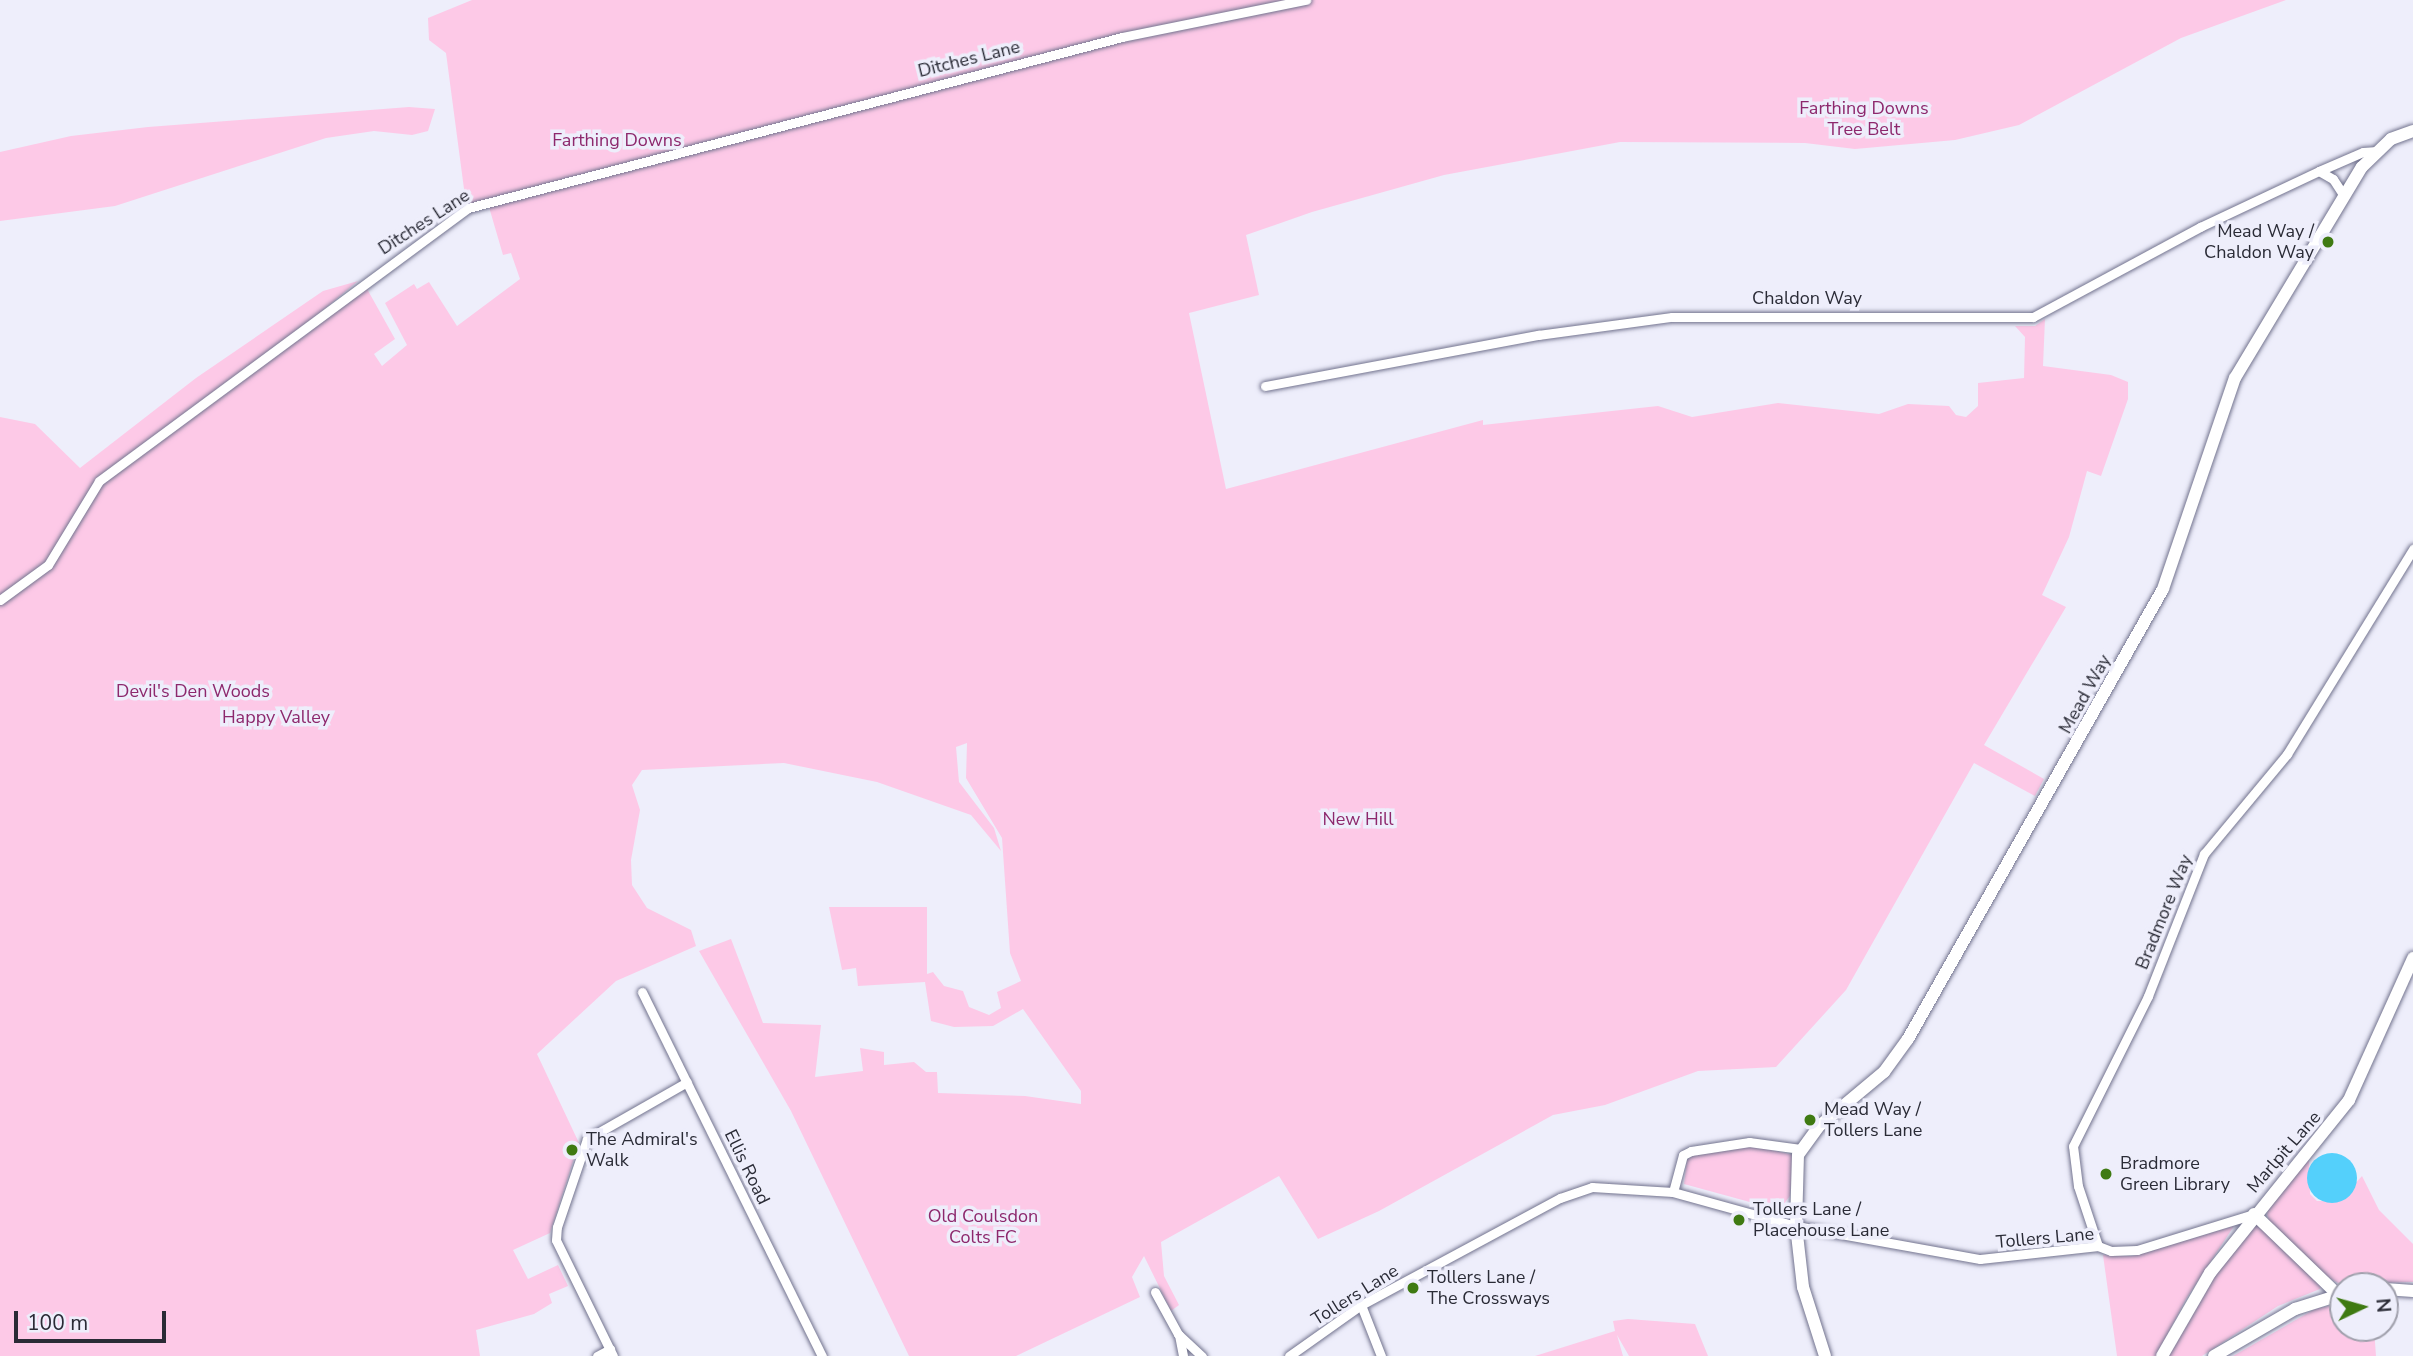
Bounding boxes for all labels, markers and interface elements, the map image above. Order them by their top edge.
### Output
street label: Ditches Lane [916,36,1022,82]
park label: Farthing Downs Tree Belt [1799,98,1929,140]
park label: Farthing Downs [552,129,682,151]
street label: Ditches Lane [374,185,474,259]
place label: Mead Way / Chaldon Way [2204,221,2314,264]
marker: Mead Way / Chaldon Way [2320,234,2336,250]
street label: Chaldon Way [1752,287,1862,309]
street label: Mead Way [2054,651,2116,737]
park label: Devil's Den Woods [116,680,270,702]
park label: Happy Valley [222,706,330,728]
park label: New Hill [1322,808,1394,830]
street label: Bradmore Way [2131,851,2197,973]
place label: Mead Way / Tollers Lane [1824,1099,1922,1142]
street label: Marlpit Lane [2243,1107,2325,1197]
marker: Mead Way / Tollers Lane [1802,1112,1818,1128]
street label: Ellis Road [720,1126,774,1208]
place label: The Admiral's Walk [586,1129,698,1172]
marker: The Admiral's Walk [564,1142,580,1158]
place label: Bradmore Green Library [2120,1153,2230,1196]
marker: Bradmore Green Library [2098,1166,2114,1182]
place label: Tollers Lane / Placehouse Lane [1753,1199,1889,1242]
park label: Old Coulsdon Colts FC [928,1206,1038,1248]
marker: Tollers Lane / Placehouse Lane [1731,1212,1747,1228]
street label: Tollers Lane [1995,1223,2095,1253]
street label: Tollers Lane [1308,1260,1402,1330]
place label: Tollers Lane / The Crossways [1427,1267,1550,1310]
north arrow [2329,1272,2399,1342]
marker: Tollers Lane / The Crossways [1405,1280,1421,1296]
scale bar [18,1296,170,1340]
text: N [2369,1297,2396,1314]
text: 100 m [27,1309,88,1337]

